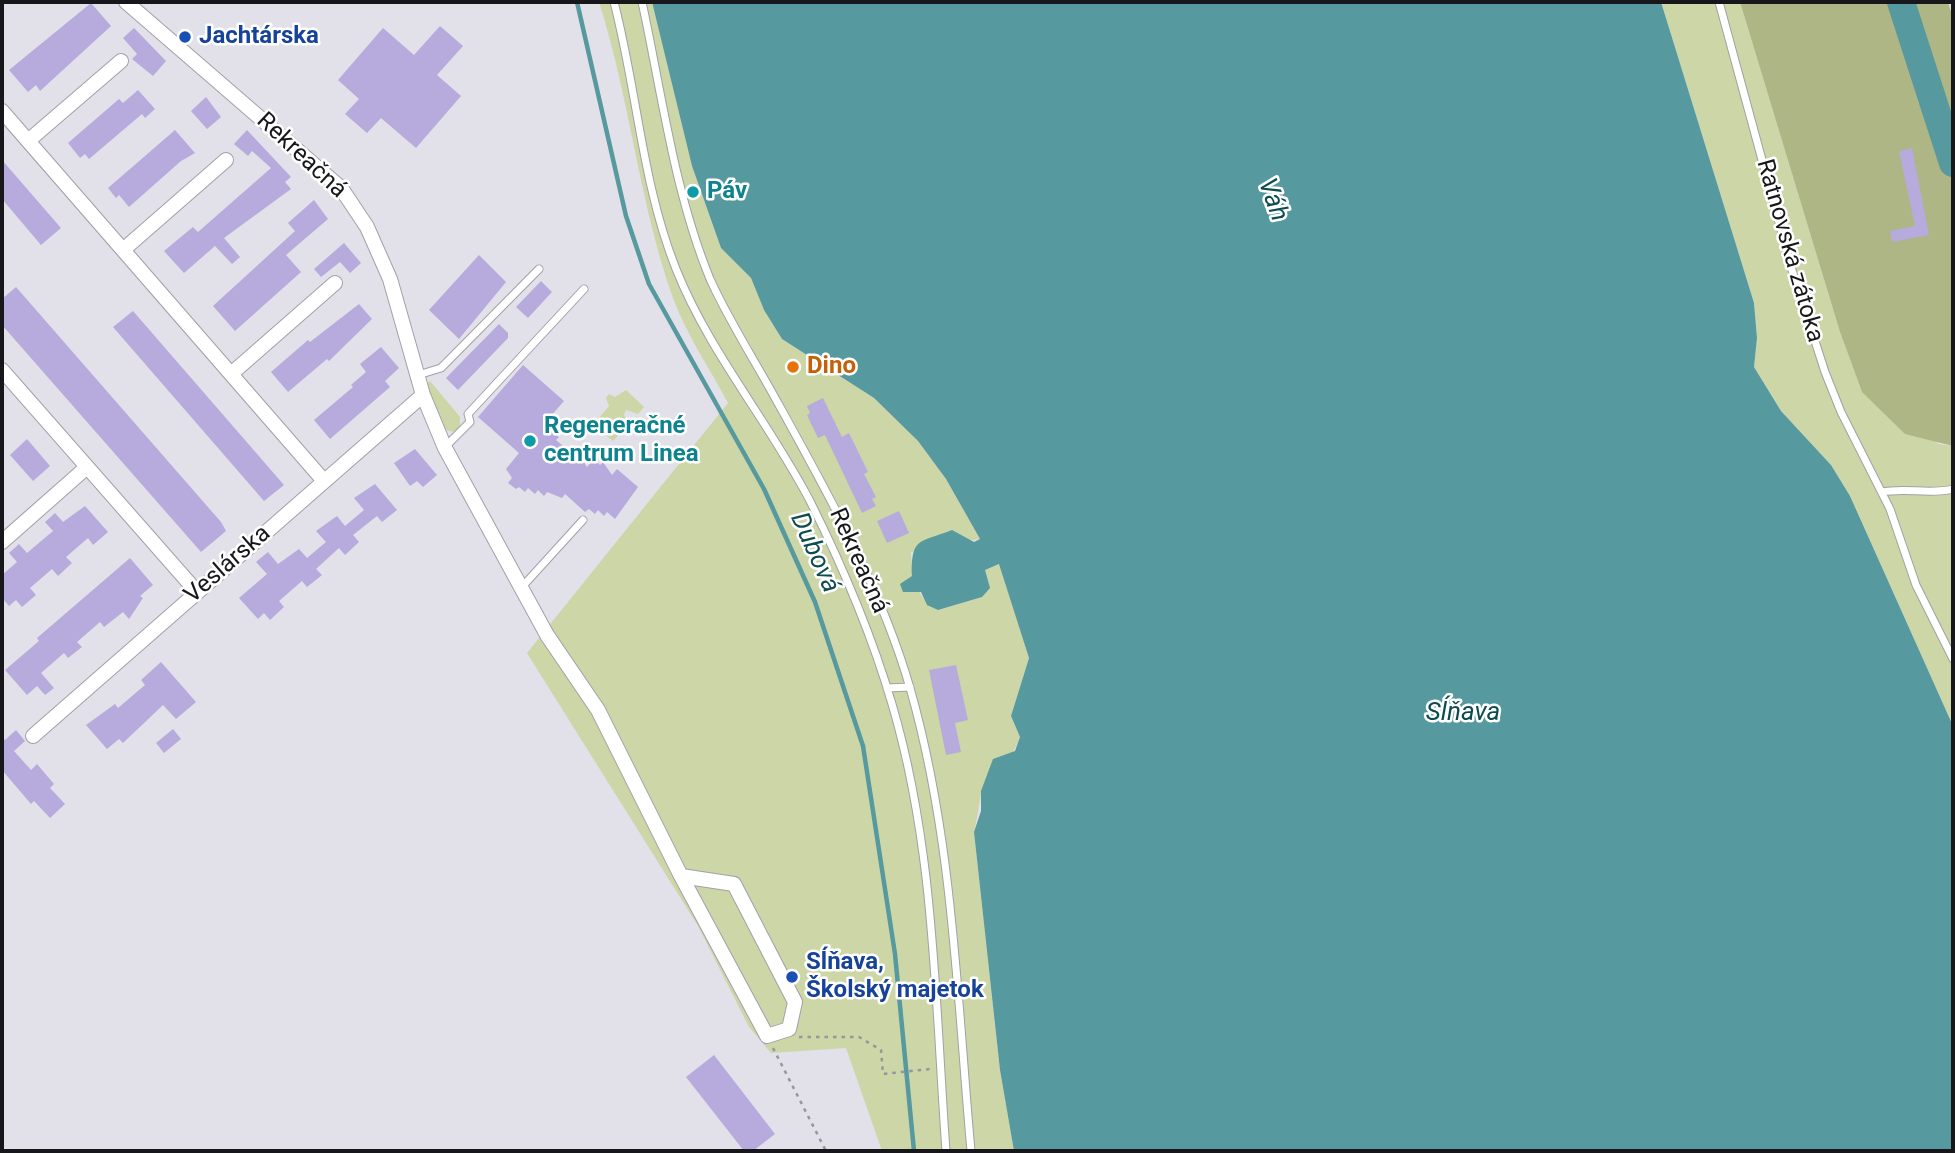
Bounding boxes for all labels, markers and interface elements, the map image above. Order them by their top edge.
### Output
place label: Jachtárska [199,23,319,51]
marker: Jachtárska [177,29,193,45]
street label: Rekreačná [250,107,352,205]
street label: Ratnovská zátoka [1749,156,1829,346]
water label: Váh [1250,174,1294,226]
place label: Páv [707,178,747,206]
marker: Páv [685,184,701,200]
place label: Dino [807,353,856,381]
marker: Dino [785,359,801,375]
place label: Regeneračné centrum Linea [544,413,699,469]
marker: Regeneračné centrum Linea [522,433,538,449]
street label: Rekreačná [822,504,894,618]
water label: Dubová [783,508,845,598]
street label: Veslárska [179,520,277,610]
water label: Sĺňava [1426,697,1500,729]
place label: Sĺňava, Školský majetok [806,949,984,1005]
marker: Sĺňava, Školský majetok [784,969,800,985]

